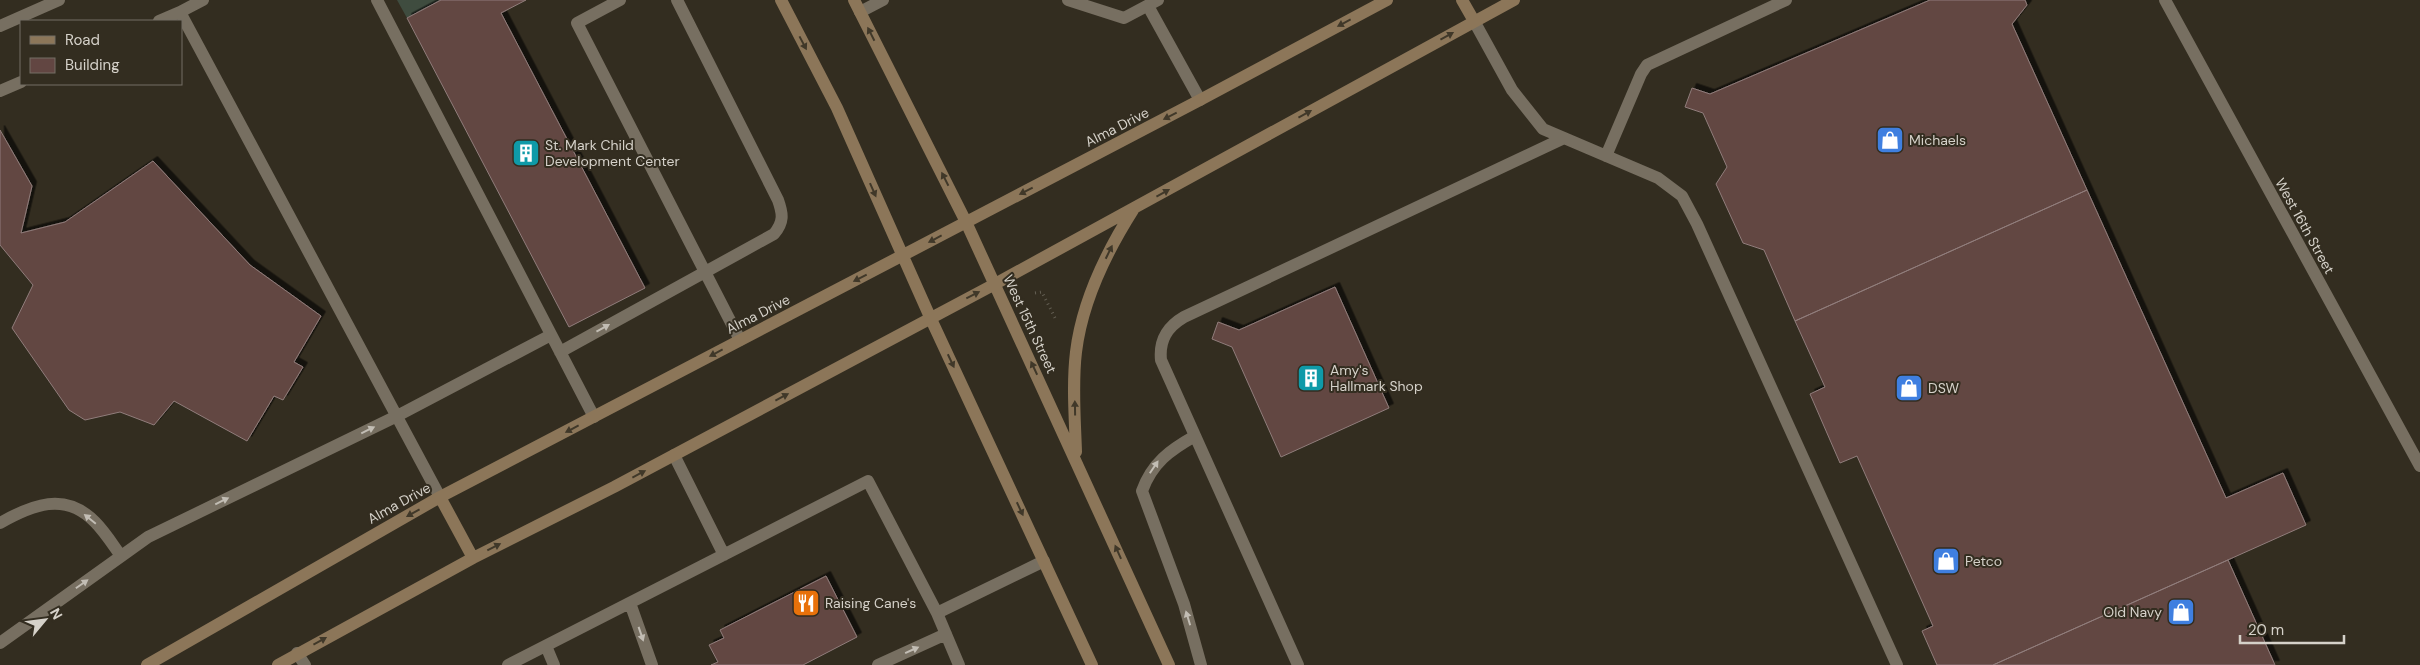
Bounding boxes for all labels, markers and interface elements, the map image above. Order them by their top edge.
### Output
one-way arrow [1337,19,1352,27]
legend [20,20,182,85]
one-way arrow [867,27,875,41]
text: Road [65,30,100,50]
one-way arrow [1440,32,1455,40]
one-way arrow [799,36,807,50]
text: Building [65,55,120,75]
street label: Alma Drive [1082,103,1152,151]
one-way arrow [1298,110,1312,119]
one-way arrow [1163,112,1177,120]
shop icon: Michaels [1875,125,1905,155]
place label: Michaels [1909,131,1966,149]
place label: St. Mark Child Development Center [545,136,680,170]
building icon: St. Mark Child Development Center [511,138,541,168]
one-way arrow [941,172,949,186]
street label: West 16th Street [2271,175,2339,277]
one-way arrow [870,183,878,197]
one-way arrow [1019,187,1033,195]
one-way arrow [1156,188,1169,197]
one-way arrow [928,235,942,243]
one-way arrow [1105,245,1113,259]
street label: West 15th Street [999,272,1061,376]
one-way arrow [853,274,867,282]
street label: Alma Drive [723,290,793,338]
one-way arrow [966,291,981,299]
one-way arrow [595,324,610,332]
one-way arrow [708,349,723,357]
one-way arrow [947,354,955,369]
one-way arrow [1030,361,1038,375]
place label: Amy's Hallmark Shop [1330,361,1423,395]
building icon: Amy's Hallmark Shop [1296,363,1326,393]
shop icon: DSW [1894,373,1924,403]
place label: DSW [1928,379,1960,397]
one-way arrow [775,393,790,401]
one-way arrow [1071,400,1079,416]
one-way arrow [565,425,579,433]
one-way arrow [361,426,375,434]
one-way arrow [1149,460,1159,474]
one-way arrow [632,470,646,478]
street label: Alma Drive [364,478,434,528]
one-way arrow [214,497,229,505]
one-way arrow [1016,502,1024,516]
one-way arrow [405,509,420,517]
one-way arrow [84,514,97,525]
one-way arrow [487,543,501,551]
one-way arrow [1114,545,1122,559]
shop icon: Petco [1931,546,1961,576]
place label: Petco [1965,552,2002,570]
one-way arrow [76,579,89,589]
restaurant icon: Raising Cane's [791,588,821,618]
place label: Raising Cane's [825,594,916,612]
north arrow [20,595,70,645]
shop icon: Old Navy [2166,597,2196,627]
place label: Old Navy [2103,603,2162,621]
text: N [46,605,67,623]
one-way arrow [1184,610,1192,625]
scale bar [2240,612,2344,644]
text: 20 m [2248,620,2284,640]
one-way arrow [637,627,645,642]
one-way arrow [313,637,328,645]
one-way arrow [905,645,919,653]

